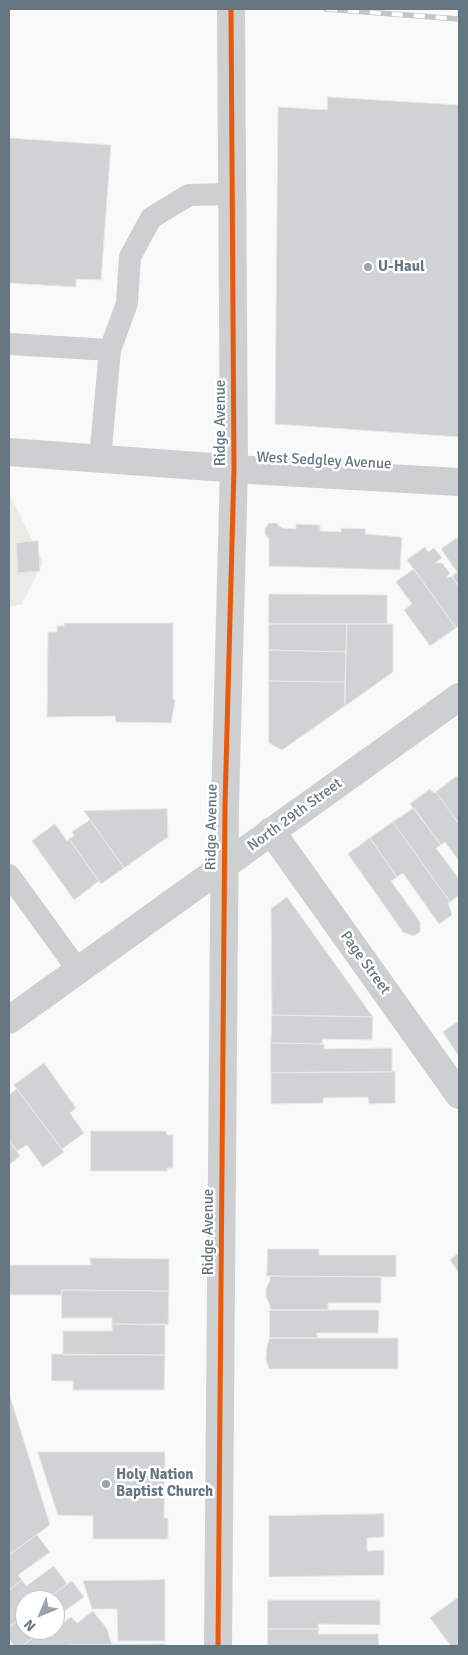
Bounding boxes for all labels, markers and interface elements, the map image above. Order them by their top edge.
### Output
place label: U-Haul [378,258,425,276]
marker: U-Haul [362,261,374,273]
street label: Ridge Avenue [212,380,230,466]
street label: West Sedgley Avenue [256,448,392,474]
street label: North 29th Street [244,775,346,855]
street label: Ridge Avenue [202,784,222,870]
street label: Page Street [336,928,394,998]
street label: Ridge Avenue [200,1189,218,1275]
place label: Holy Nation Baptist Church [116,1466,213,1501]
marker: Holy Nation Baptist Church [100,1478,112,1490]
north arrow [15,1590,65,1640]
text: N [20,1616,39,1635]

